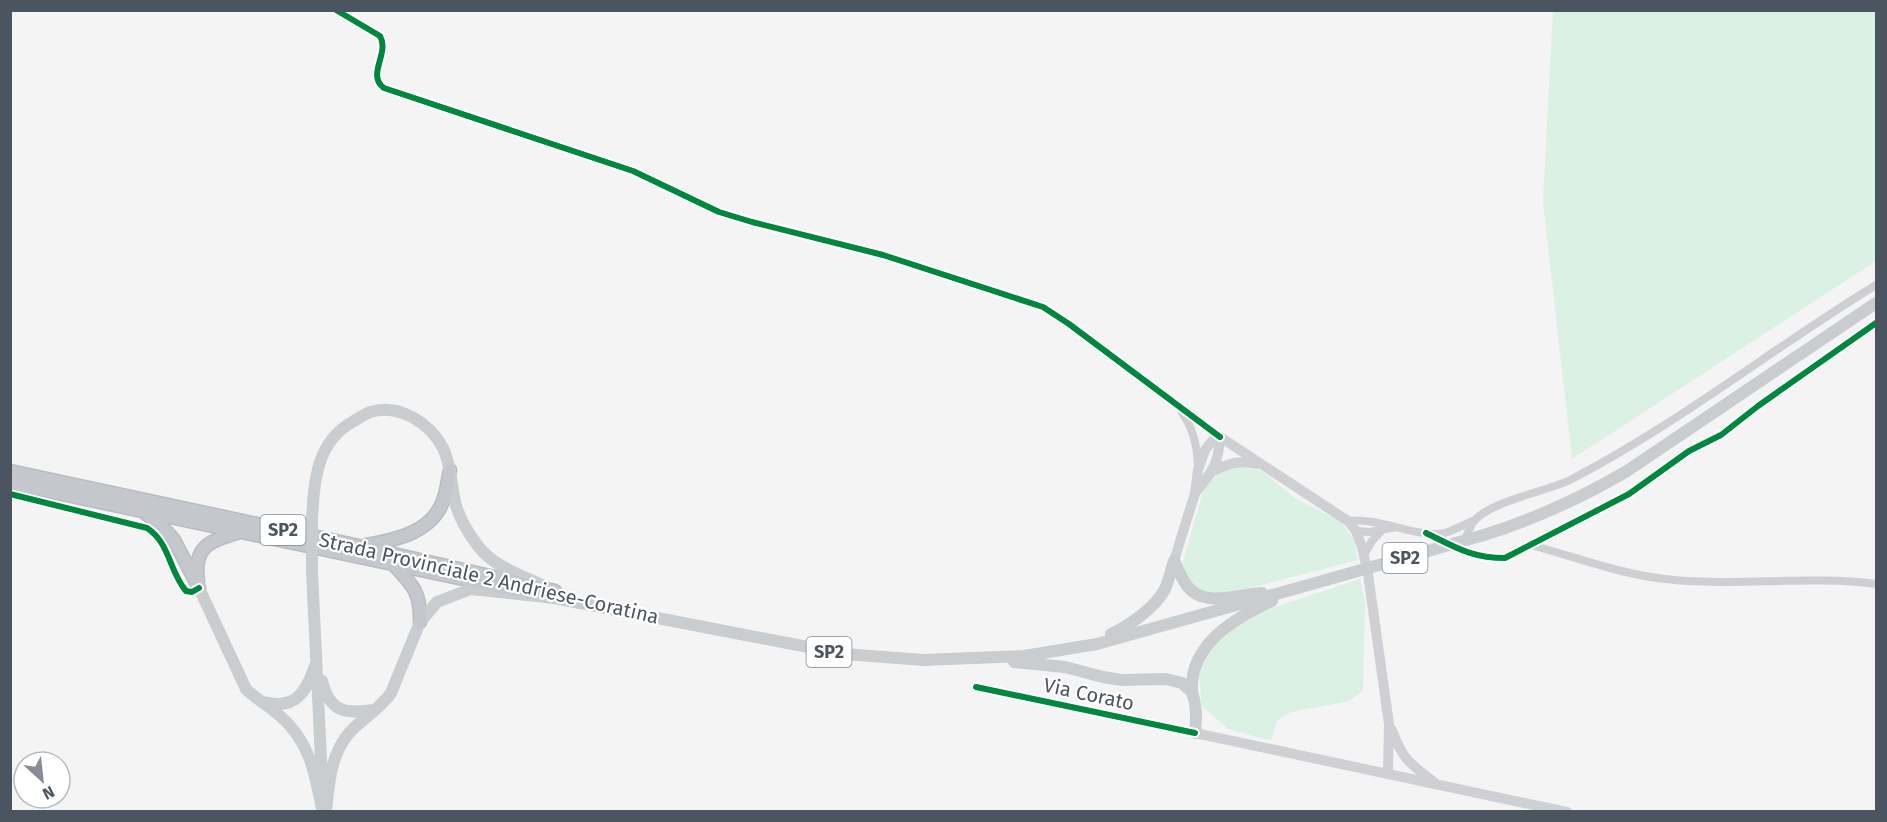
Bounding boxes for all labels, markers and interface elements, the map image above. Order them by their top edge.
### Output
road number: SP2 [260,515,306,545]
street label: Strada Provinciale 2 Andriese-Coratina [317,527,661,629]
road number: SP2 [1382,543,1428,573]
road number: SP2 [806,637,852,667]
street label: Via Corato [1042,673,1136,715]
north arrow [12,750,72,810]
text: N [40,782,58,804]

